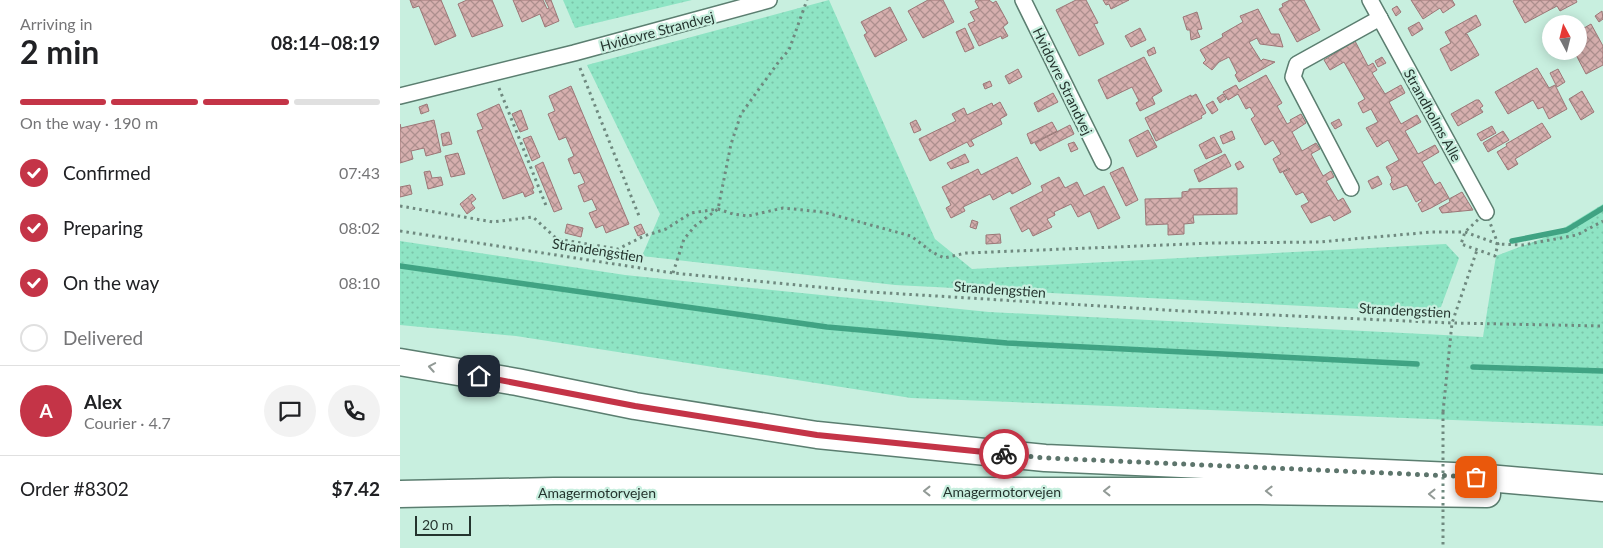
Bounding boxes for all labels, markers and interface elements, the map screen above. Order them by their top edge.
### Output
street label: Hvidovre Strandvej [598,8,716,54]
text: Arriving in [20,14,93,33]
north arrow [1542,15,1588,60]
map controls [1542,15,1587,60]
street label: Hvidovre Strandvej [1030,25,1096,137]
text: 08:14–08:19 [271,31,380,54]
text: 2 min [20,32,99,71]
street label: Strandholms Alle [1401,66,1465,164]
text: On the way · 190 m [20,113,158,132]
icon: check [20,159,48,187]
text: Confirmed [63,161,151,184]
text: 07:43 [339,163,380,182]
icon: check [20,214,48,242]
text: Preparing [63,216,143,239]
text: 08:02 [339,218,380,237]
street label: Strandengstien [551,234,645,266]
icon: check [20,269,48,297]
text: On the way [63,271,159,294]
text: 08:10 [339,273,380,292]
street label: Strandengstien [953,277,1047,301]
street label: Strandengstien [1358,299,1452,321]
text: Delivered [63,326,143,349]
pin [458,355,500,397]
icon: home [465,362,493,390]
one-way arrow [428,363,437,373]
button: chat [264,385,316,437]
button: phone [328,385,380,437]
text: Alex [84,390,122,413]
text: A [39,399,53,422]
text: Courier · 4.7 [84,413,171,432]
courier [979,429,1029,479]
icon: bike [990,440,1018,468]
pin [1455,456,1497,498]
icon: bag [1462,463,1490,491]
text: Order #8302 [20,477,129,500]
text: $7.42 [331,477,380,500]
street label: Amagermotorvejen [943,483,1061,500]
street label: Amagermotorvejen [538,484,656,501]
one-way arrow [923,486,930,496]
one-way arrow [1103,486,1110,496]
one-way arrow [1265,486,1273,496]
one-way arrow [1428,488,1436,499]
scale bar [415,513,471,536]
text: 20 m [422,516,453,533]

